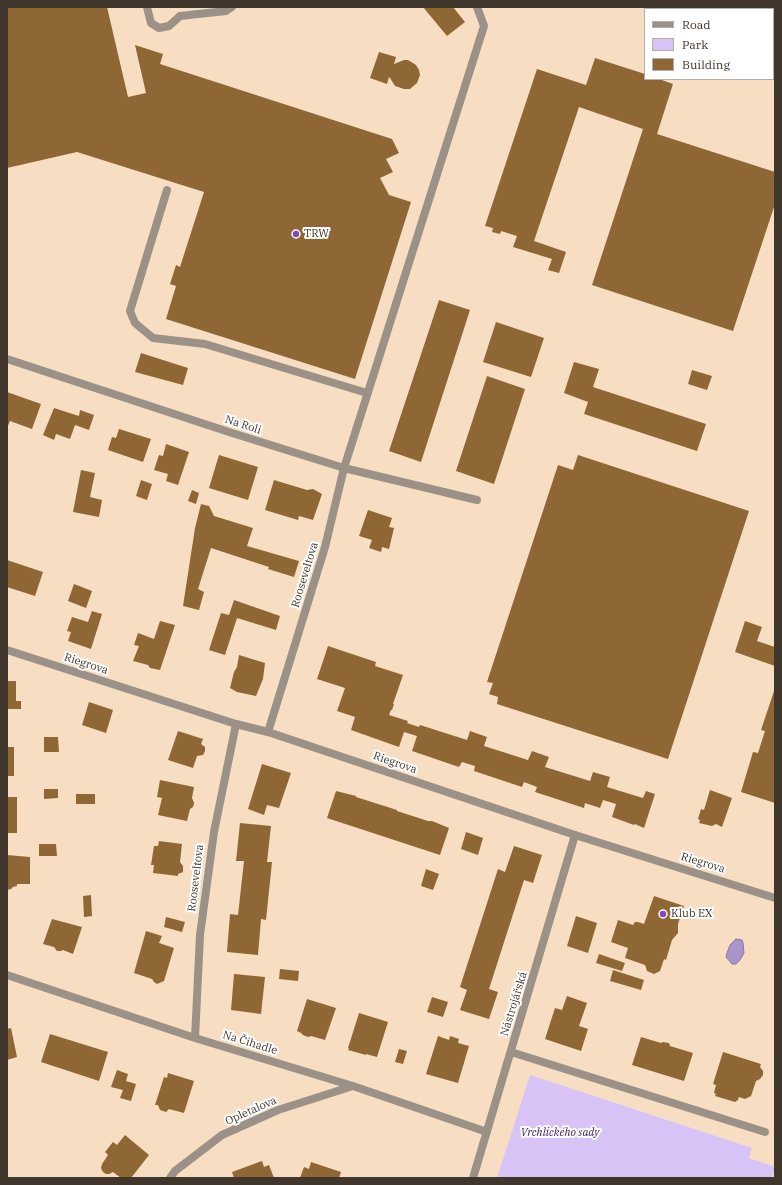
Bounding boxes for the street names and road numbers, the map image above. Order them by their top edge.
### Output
street label: Na Roli [223,413,263,437]
street label: Rooseveltova [289,541,321,609]
street label: Riegrova [62,651,110,677]
street label: Riegrova [371,749,419,777]
street label: Rooseveltova [185,844,207,912]
street label: Riegrova [679,850,727,876]
street label: Nástrojářská [498,970,530,1038]
street label: Na Čihadle [221,1028,279,1058]
street label: Opletalova [223,1094,279,1128]

